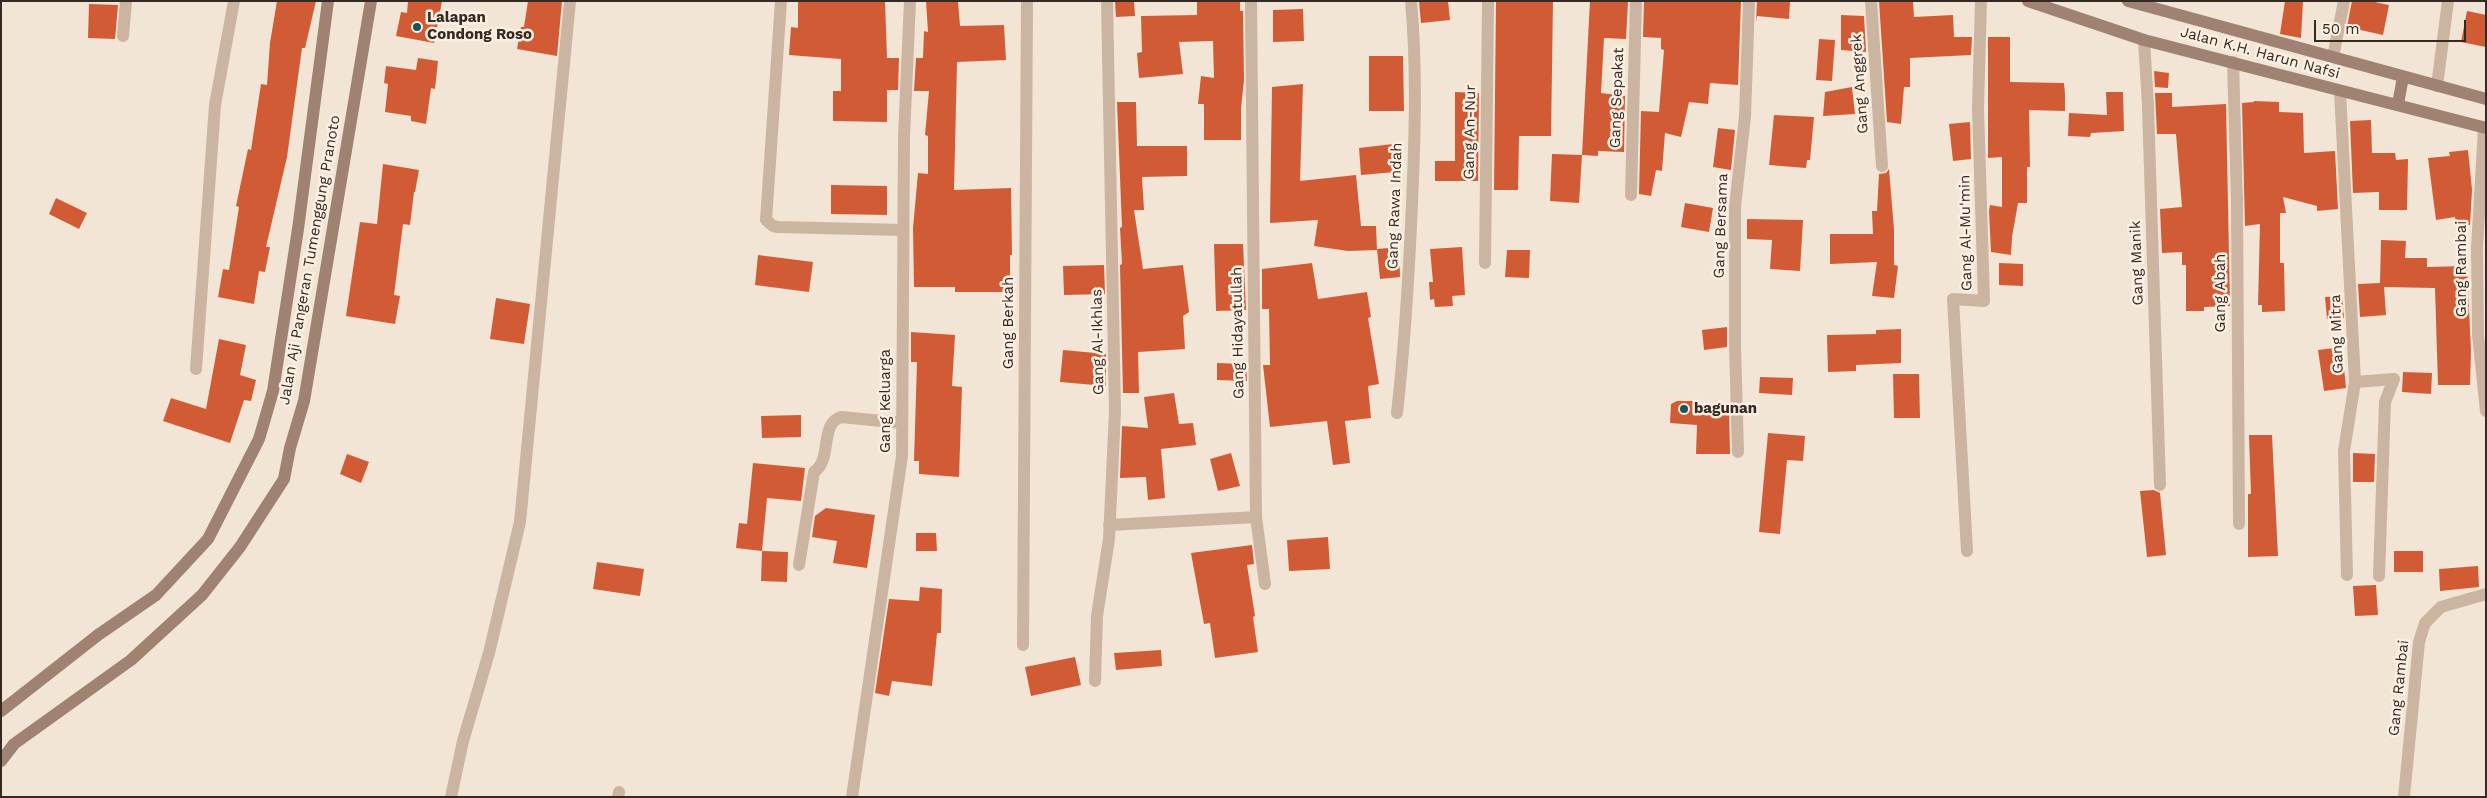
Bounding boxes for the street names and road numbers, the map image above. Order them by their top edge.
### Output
street label: Jalan K.H. Harun Nafsi [2178,23,2342,83]
street label: Gang Anggrek [1848,34,1872,134]
street label: Gang Sepakat [1606,47,1628,149]
street label: Gang An-Nur [1460,84,1480,180]
street label: Jalan Aji Pangeran Tumenggung Pranoto [276,114,344,406]
street label: Gang Rawa Indah [1384,142,1406,270]
street label: Gang Bersama [1710,173,1732,279]
street label: Gang Al-Mu'min [1956,175,1976,291]
street label: Gang Manik [2127,220,2147,306]
street label: Gang Rambai [2453,221,2471,317]
street label: Gang Abah [2212,254,2230,332]
street label: Gang Hidayatullah [1228,267,1248,399]
street label: Gang Berkah [1000,277,1018,369]
street label: Gang Al-Ikhlas [1088,289,1108,395]
street label: Gang Mitra [2327,294,2347,374]
street label: Gang Keluarga [877,349,895,453]
street label: Gang Rambai [2385,639,2413,737]

